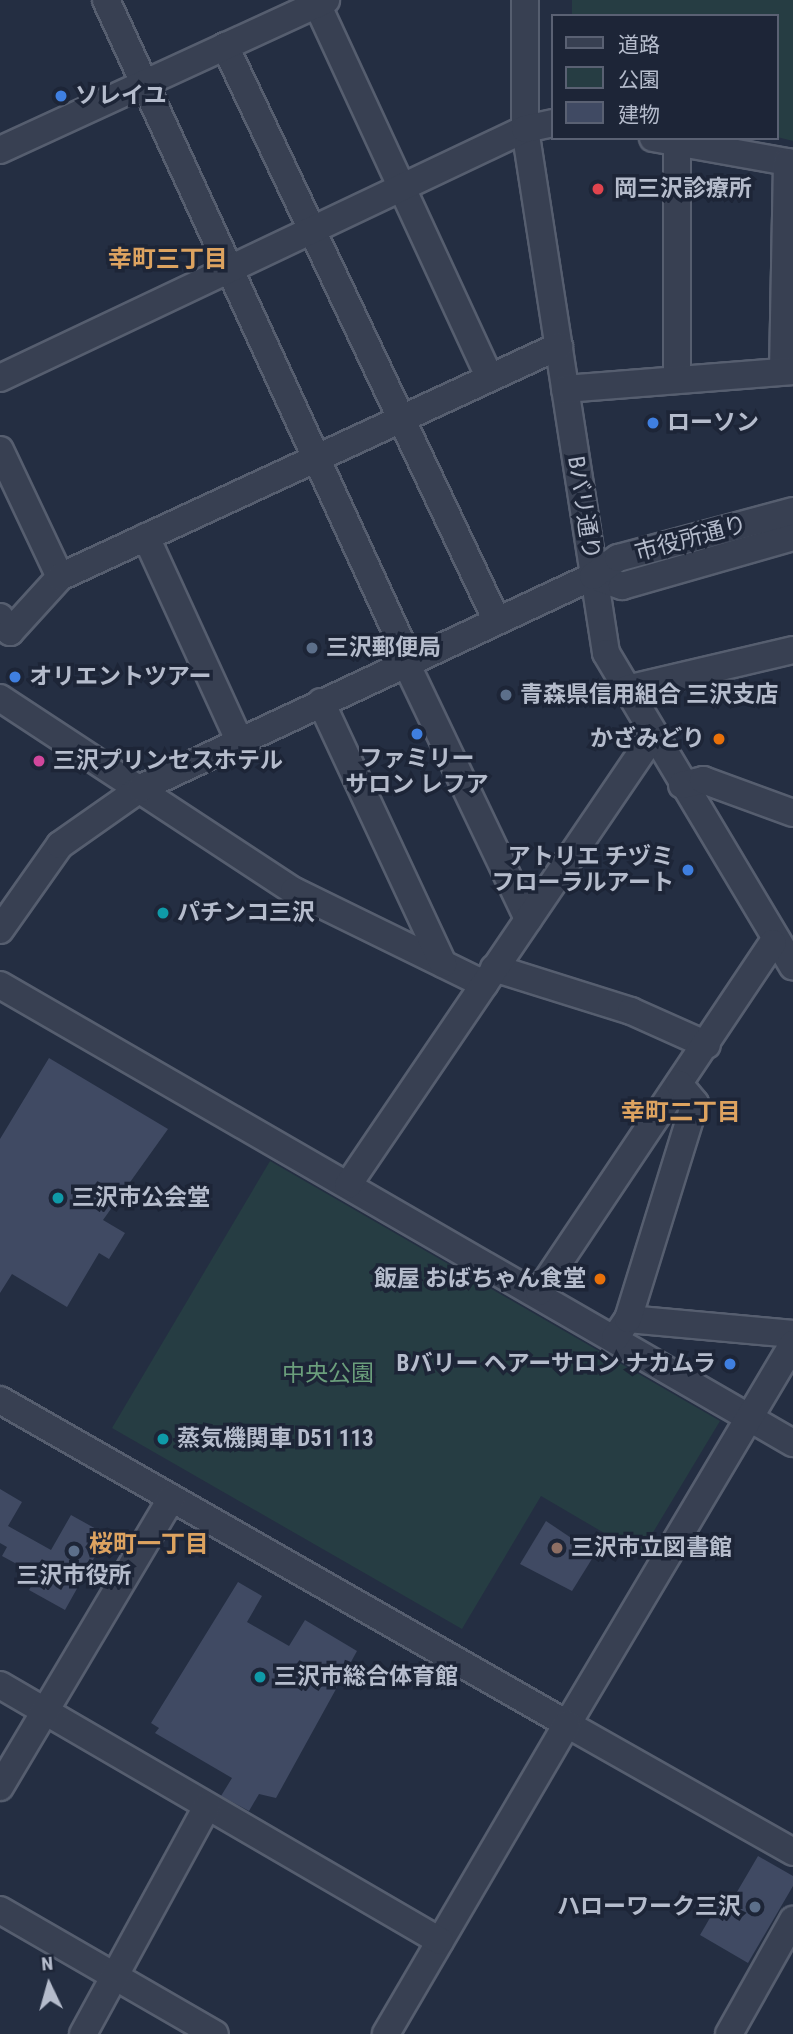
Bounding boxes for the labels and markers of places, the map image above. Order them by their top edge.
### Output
place label: ソレイユ [75,82,167,110]
marker: ソレイユ [53,88,69,104]
place label: 岡三沢診療所 [614,175,752,203]
marker: 岡三沢診療所 [588,179,608,199]
place label: ローソン [667,409,759,437]
marker: ローソン [645,415,661,431]
place label: 三沢郵便局 [326,634,441,662]
marker: 三沢郵便局 [304,640,320,656]
place label: オリエントツアー [29,663,212,691]
marker: オリエントツアー [7,669,23,685]
place label: 青森県信用組合 三沢支店 [520,681,778,709]
marker: 青森県信用組合 三沢支店 [498,687,514,703]
place label: かざみどり [590,725,705,753]
marker: ファミリー サロン レフア [409,726,425,742]
marker: かざみどり [711,731,727,747]
place label: ファミリー サロン レフア [345,745,489,799]
place label: 三沢プリンセスホテル [53,747,283,775]
marker: 三沢プリンセスホテル [31,753,47,769]
place label: アトリエ チヅミ フローラルアート [491,843,674,897]
marker: アトリエ チヅミ フローラルアート [680,862,696,878]
place label: パチンコ三沢 [177,899,315,927]
marker: パチンコ三沢 [155,905,171,921]
place label: 三沢市公会堂 [72,1184,210,1212]
marker: 三沢市公会堂 [50,1190,66,1206]
place label: 飯屋 おばちゃん食堂 [374,1265,586,1293]
marker: 飯屋 おばちゃん食堂 [592,1271,608,1287]
place label: Bバリー ヘアーサロン ナカムラ [395,1350,716,1378]
marker: Bバリー ヘアーサロン ナカムラ [722,1356,738,1372]
place label: 蒸気機関車 D51 113 [177,1425,374,1453]
marker: 蒸気機関車 D51 113 [155,1431,171,1447]
place label: 三沢市立図書館 [571,1534,732,1562]
marker: 三沢市立図書館 [549,1540,565,1556]
marker: 三沢市役所 [66,1543,82,1559]
place label: 三沢市役所 [17,1562,131,1590]
place label: 三沢市総合体育館 [274,1663,458,1691]
marker: 三沢市総合体育館 [252,1669,268,1685]
place label: ハローワーク三沢 [557,1893,741,1921]
marker: ハローワーク三沢 [747,1899,763,1915]

